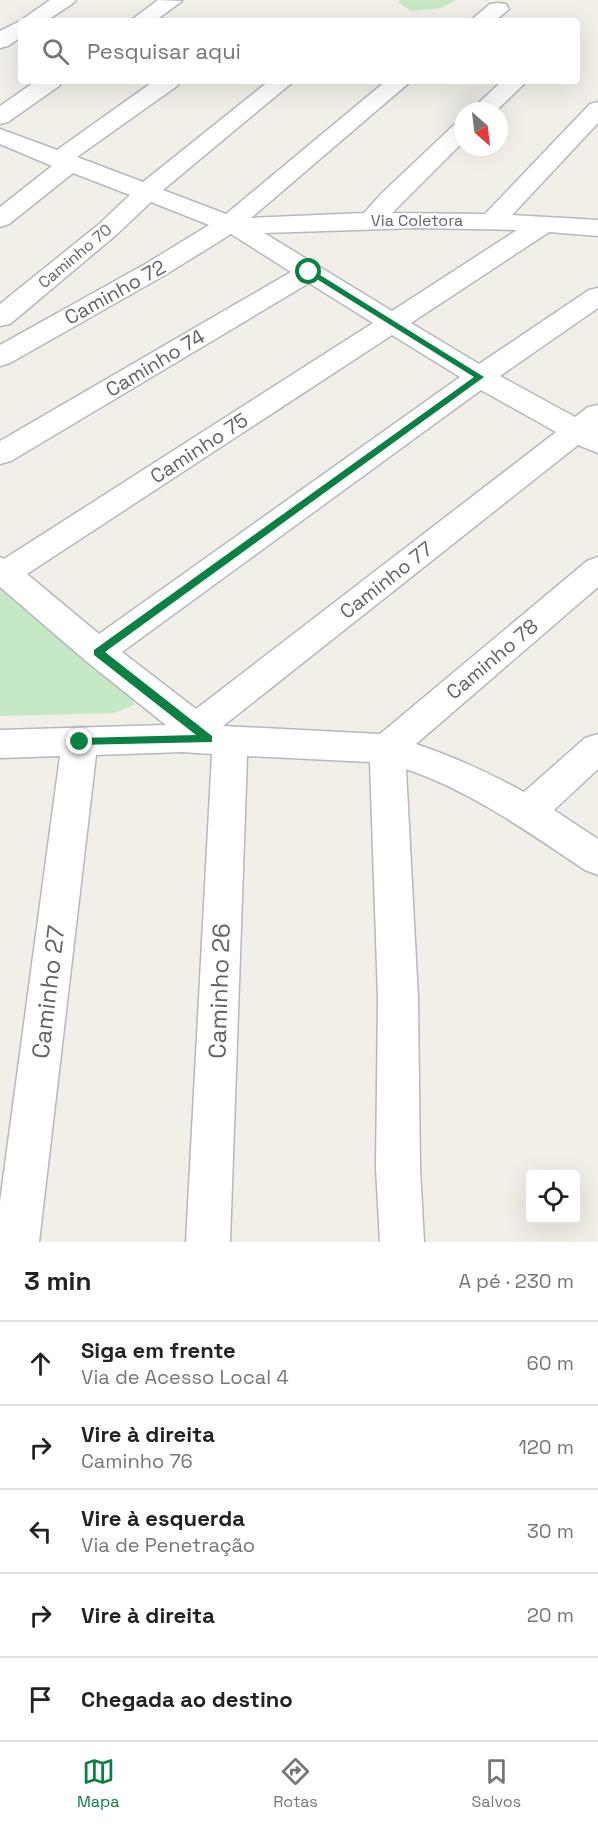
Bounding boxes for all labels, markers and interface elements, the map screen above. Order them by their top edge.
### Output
search box [18,18,580,84]
icon: search [39,35,72,68]
text: Pesquisar aqui [87,37,241,65]
north arrow [454,102,508,156]
street label: Via Coletora [371,210,463,231]
street label: Caminho 70 [34,219,116,293]
street label: Caminho 72 [60,254,170,330]
route start [295,258,321,284]
street label: Caminho 74 [101,323,209,403]
street label: Caminho 75 [145,407,253,489]
street label: Caminho 77 [334,536,438,624]
street label: Caminho 78 [441,613,543,705]
route end [66,728,92,754]
street label: Caminho 26 [201,923,237,1059]
street label: Caminho 27 [24,924,72,1060]
map controls [526,1170,580,1224]
button: locate [526,1170,580,1224]
text: 3 min [24,1264,92,1298]
text: A pé · 230 m [459,1268,574,1294]
text: Siga em frente [81,1336,236,1364]
icon: ahead [24,1347,57,1380]
text: 60 m [527,1350,574,1376]
text: Via de Acesso Local 4 [81,1364,289,1390]
text: Vire à direita [81,1420,215,1448]
icon: right [24,1431,57,1464]
text: 120 m [518,1434,574,1460]
text: Caminho 76 [81,1448,193,1474]
text: Vire à esquerda [81,1504,245,1532]
icon: left [24,1515,57,1548]
text: 30 m [527,1518,574,1544]
text: Via de Penetração [81,1532,255,1558]
icon: right [24,1599,57,1632]
text: Vire à direita [81,1601,215,1629]
text: 20 m [527,1602,574,1628]
icon: arrive [24,1683,57,1716]
text: Chegada ao destino [81,1685,293,1713]
tab: Mapa [77,1755,119,1812]
tab: Rotas [273,1755,318,1812]
tab: Salvos [472,1755,521,1812]

